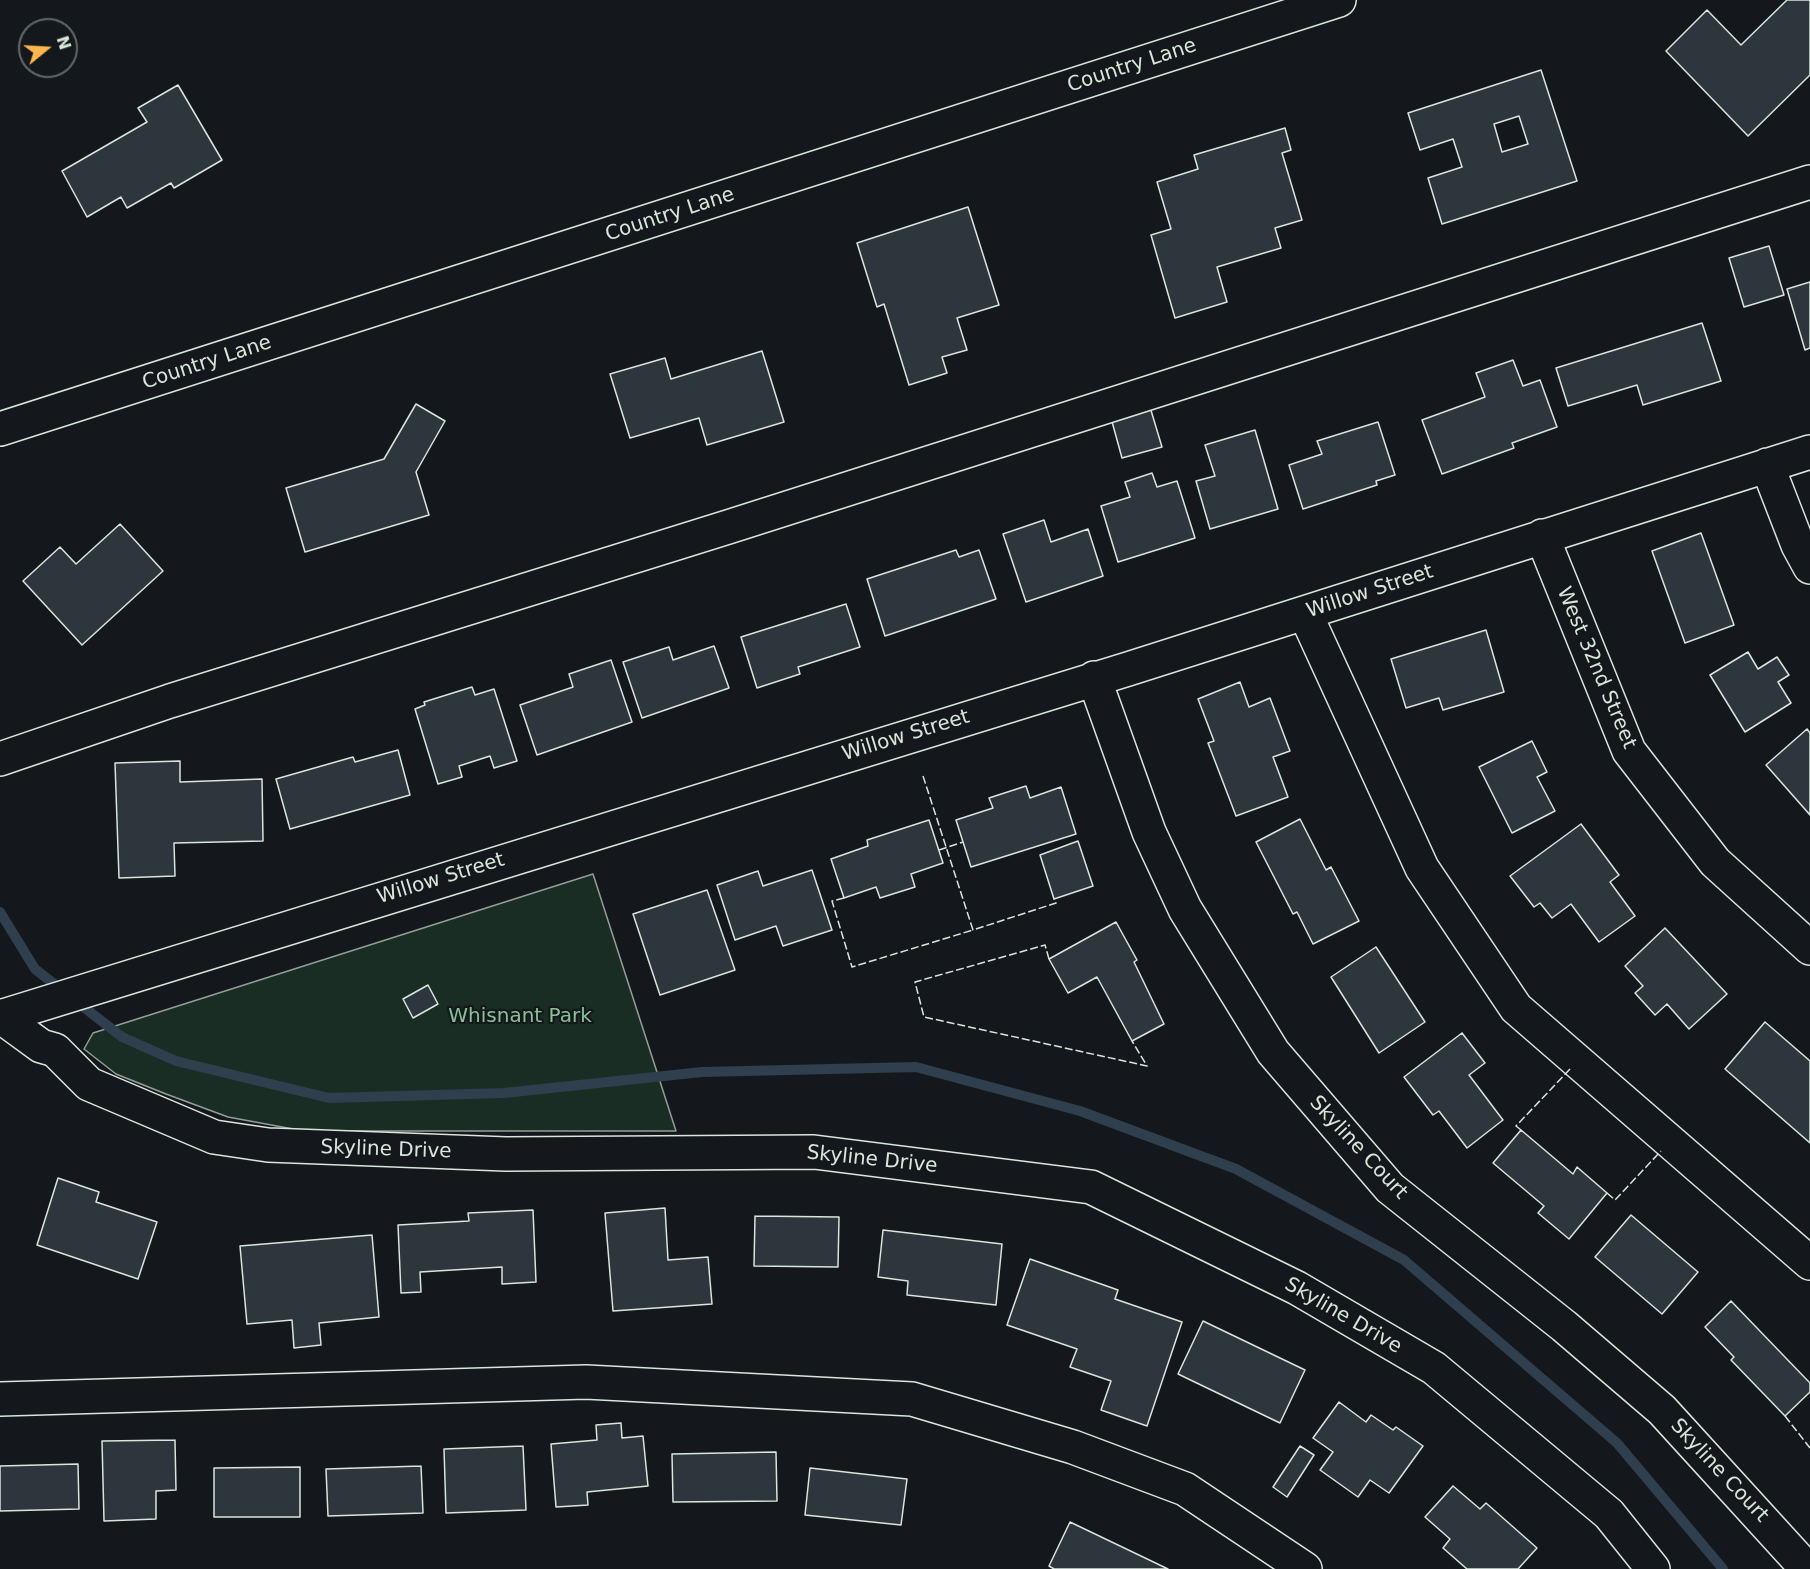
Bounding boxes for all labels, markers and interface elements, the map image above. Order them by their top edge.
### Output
north arrow [18,18,78,78]
text: N [53,34,75,52]
street label: Country Lane [1064,34,1200,98]
street label: Country Lane [602,183,738,247]
street label: Country Lane [139,331,275,395]
street label: Willow Street [1304,560,1436,624]
street label: West 32nd Street [1551,583,1641,753]
street label: Willow Street [840,705,972,767]
street label: Willow Street [375,848,507,910]
park label: Whisnant Park [448,1005,592,1029]
street label: Skyline Court [1304,1091,1412,1205]
street label: Skyline Drive [320,1136,452,1164]
street label: Skyline Drive [806,1141,938,1179]
street label: Skyline Drive [1280,1273,1406,1359]
street label: Skyline Court [1665,1414,1773,1528]

